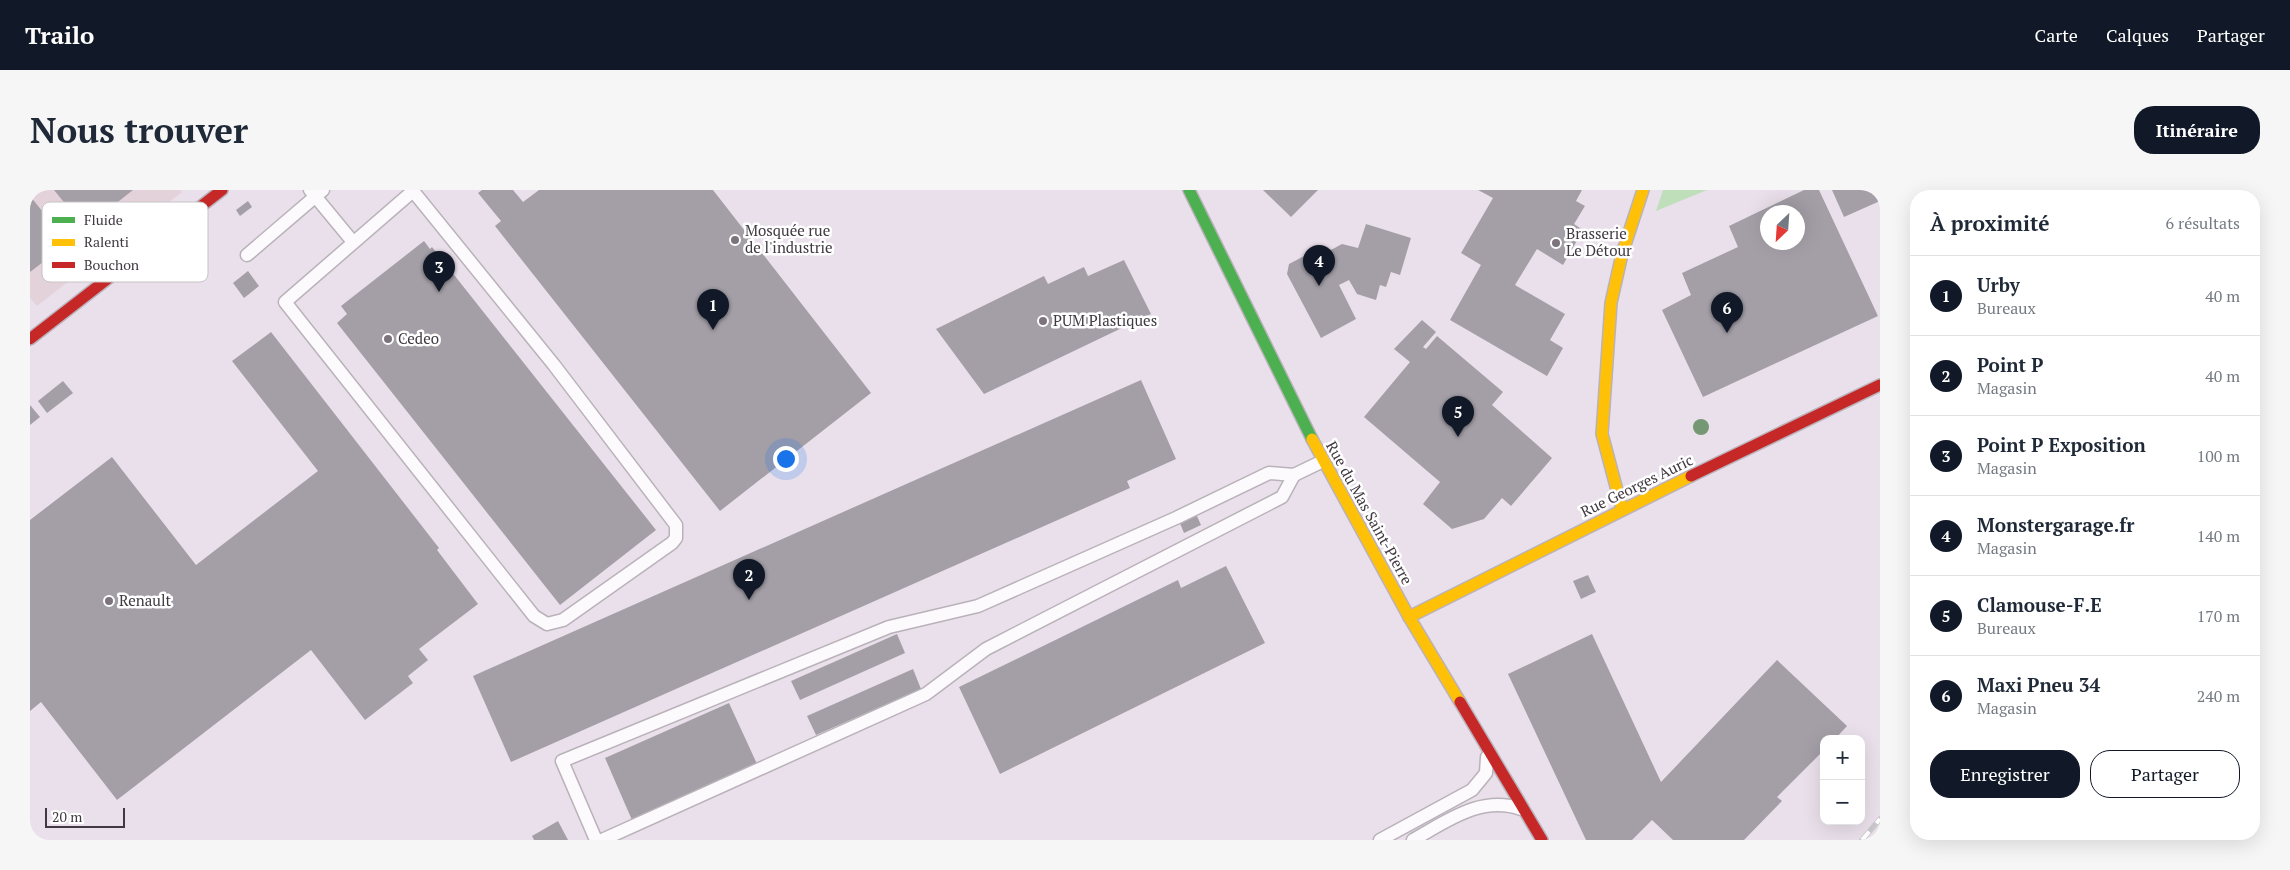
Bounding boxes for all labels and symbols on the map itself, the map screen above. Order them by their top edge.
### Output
legend [42,202,208,282]
north arrow [1760,205,1805,250]
text: Fluide [84,210,123,229]
place label: Mosquée rue de l'industrie [745,220,833,257]
place label: Brasserie Le Détour [1566,223,1632,260]
text: Ralenti [84,232,129,251]
marker: Mosquée rue de l'industrie [729,234,741,246]
marker: Brasserie Le Détour [1550,237,1562,249]
pin: 4 [1303,245,1335,286]
pin: 3 [423,251,455,292]
text: Bouchon [84,255,140,274]
pin: 1 [697,289,729,330]
pin: 6 [1711,292,1743,333]
place label: PUM Plastiques [1053,310,1157,330]
marker: PUM Plastiques [1037,315,1049,327]
place label: Cedeo [398,328,439,348]
marker: Cedeo [382,333,394,345]
pin: 5 [1442,396,1474,437]
street label: Rue du Mas Saint-Pierre [1322,437,1418,588]
your location [773,446,799,472]
street label: Rue Georges Auric [1577,449,1696,521]
pin: 2 [733,559,765,600]
place label: Renault [119,590,171,610]
marker: Renault [103,595,115,607]
scale bar [45,805,125,828]

